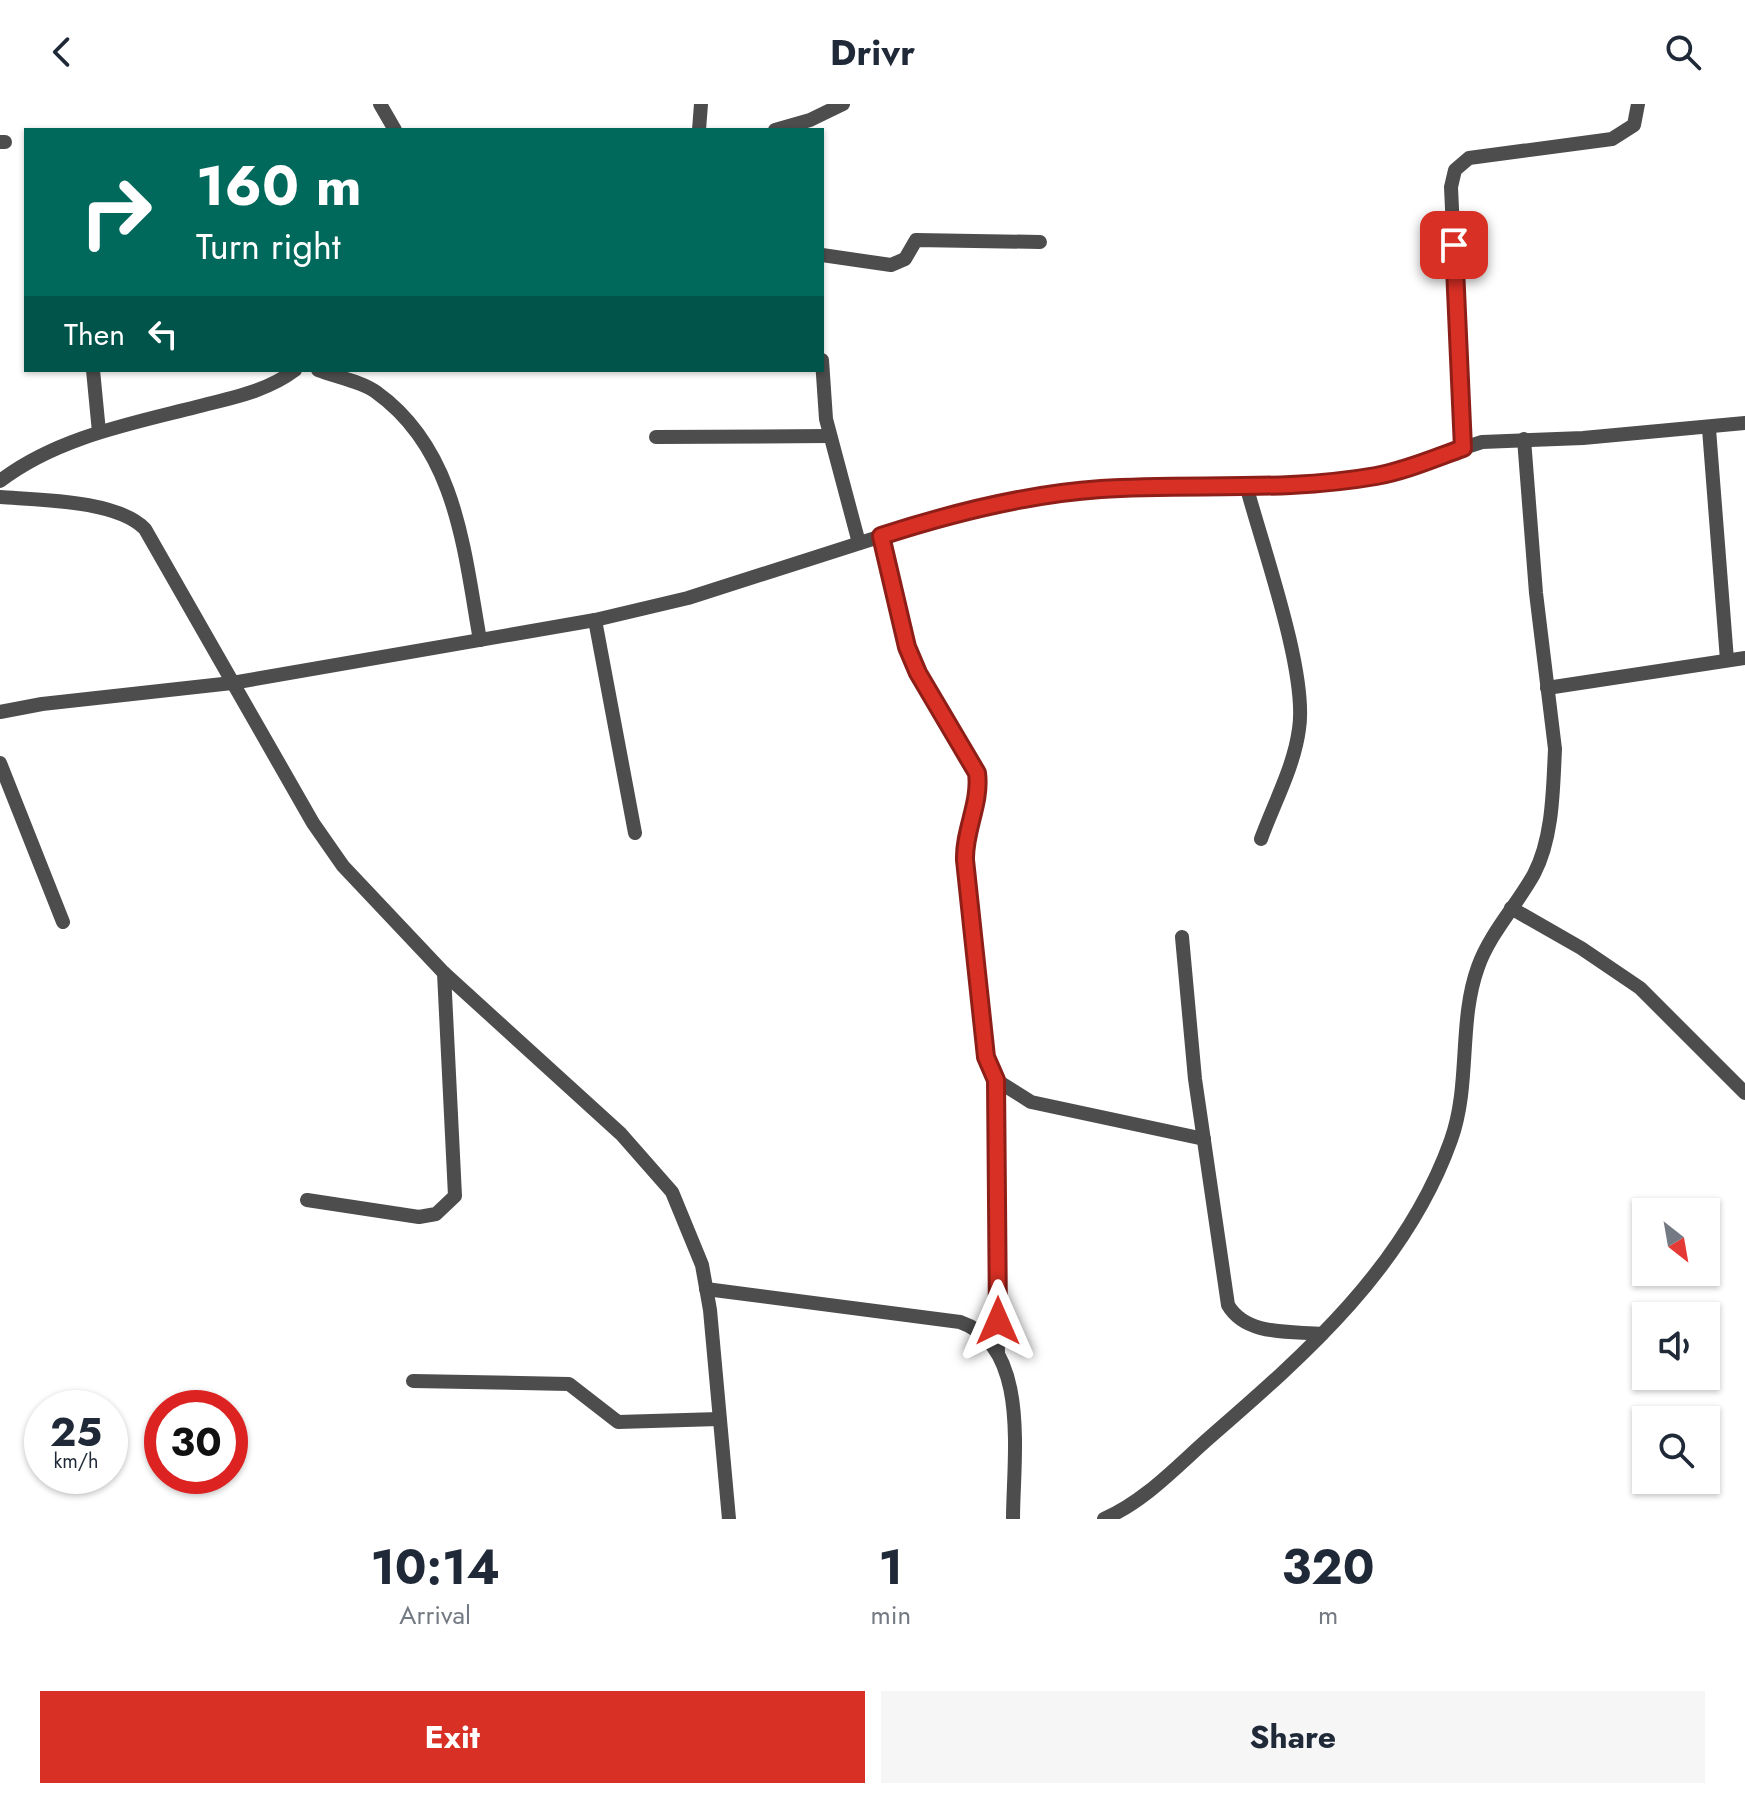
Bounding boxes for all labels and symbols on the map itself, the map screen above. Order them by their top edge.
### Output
pin [1420,211,1488,279]
north arrow [1632,1198,1720,1286]
position arrow [956,1279,1040,1363]
speed limit sign: 30 [144,1390,248,1494]

